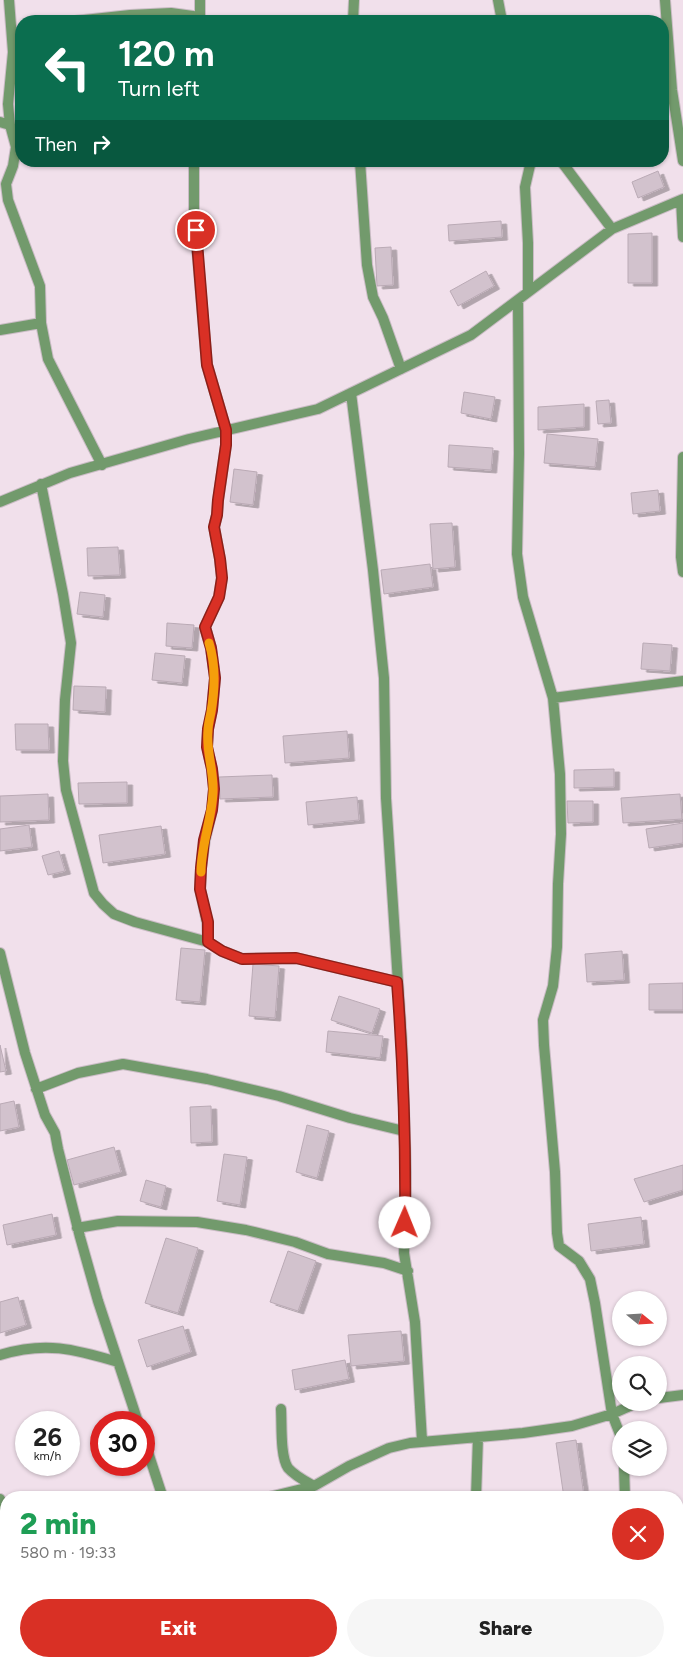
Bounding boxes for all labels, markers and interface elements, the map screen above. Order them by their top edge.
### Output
text: 120 m [118,33,215,75]
icon: left [35,35,100,100]
text: Turn left [118,75,200,102]
icon: right [87,130,115,158]
text: Then [35,133,77,156]
pin [175,209,217,251]
icon: arrive [182,216,210,244]
position arrow [378,1196,430,1248]
north arrow [612,1291,668,1346]
map controls [612,1291,667,1476]
button: search [612,1356,667,1411]
speed limit sign: 30 [90,1411,155,1476]
button: layers [612,1421,667,1476]
text: 26 [33,1422,62,1452]
text: km/h [34,1449,61,1463]
text: 2 min [20,1505,97,1542]
button: close [612,1508,664,1560]
text: 580 m · 19:33 [20,1543,116,1562]
button: Exit [20,1599,337,1657]
button: Share [347,1599,664,1657]

